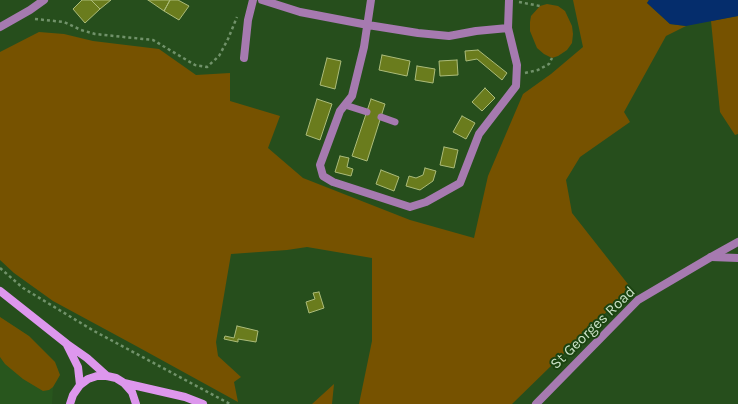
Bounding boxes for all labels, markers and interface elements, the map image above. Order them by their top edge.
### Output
street label: St Georges Road [547,283,639,373]

